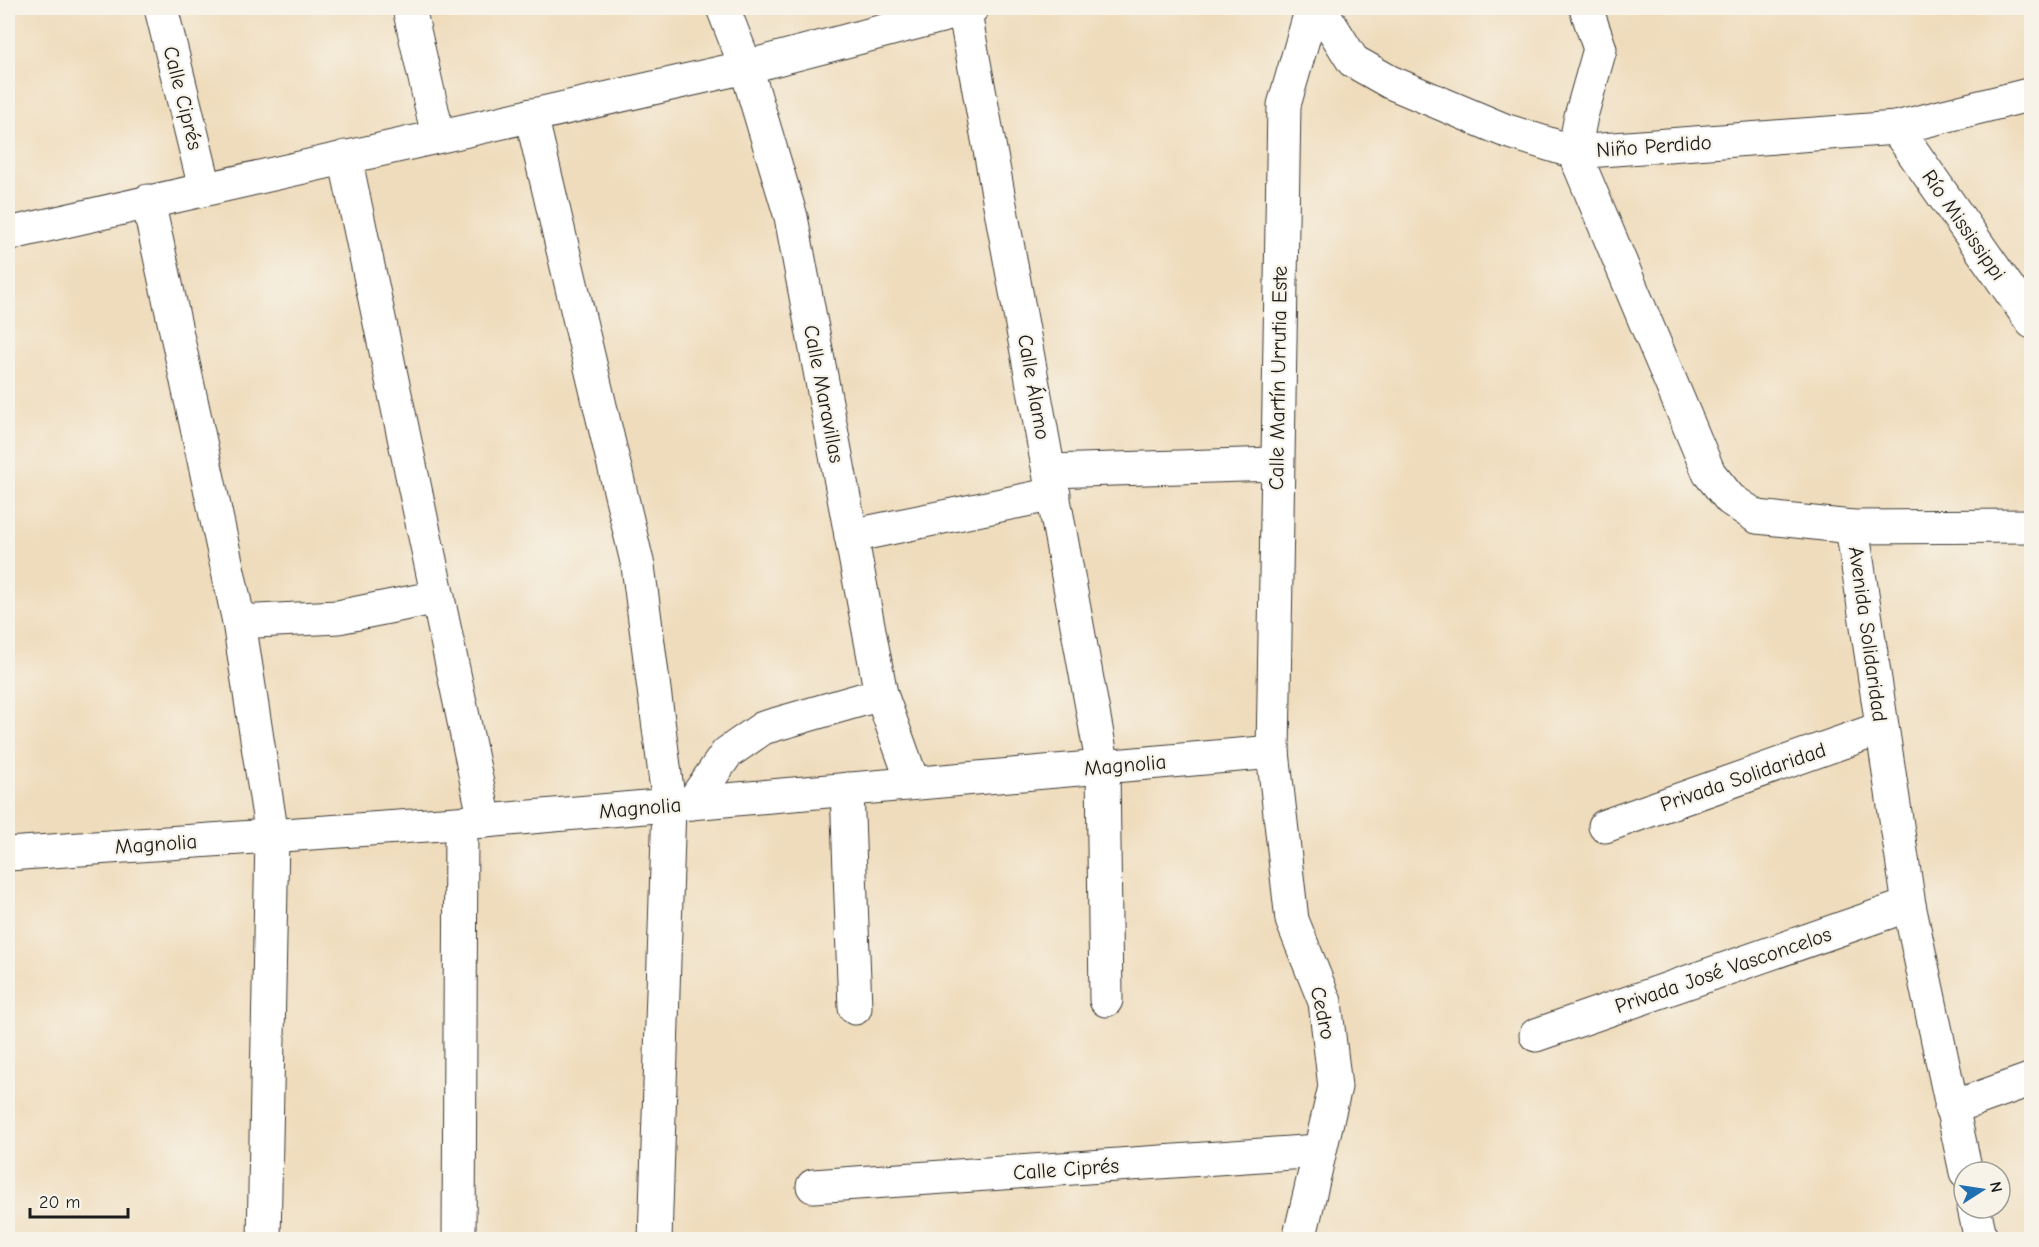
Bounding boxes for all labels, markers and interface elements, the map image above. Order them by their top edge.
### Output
street label: Calle Ciprés [159,44,207,152]
street label: Niño Perdido [1596,130,1712,162]
street label: Río Mississippi [1917,165,2011,285]
street label: Calle Martín Urrutia Este [1264,266,1292,490]
street label: Calle Maravillas [799,323,849,465]
street label: Calle Álamo [1013,332,1055,442]
street label: Avenida Solidaridad [1844,545,1892,723]
street label: Privada Solidaridad [1657,737,1829,817]
street label: Magnolia [1083,749,1167,781]
street label: Magnolia [598,792,682,824]
street label: Magnolia [114,829,198,859]
street label: Privada José Vasconcelos [1612,922,1834,1018]
street label: Cedro [1306,984,1340,1042]
street label: Calle Ciprés [1012,1153,1120,1185]
north arrow [1952,1160,2012,1220]
text: N [1986,1180,2006,1194]
scale bar [30,1181,128,1219]
text: 20 m [39,1192,80,1213]

